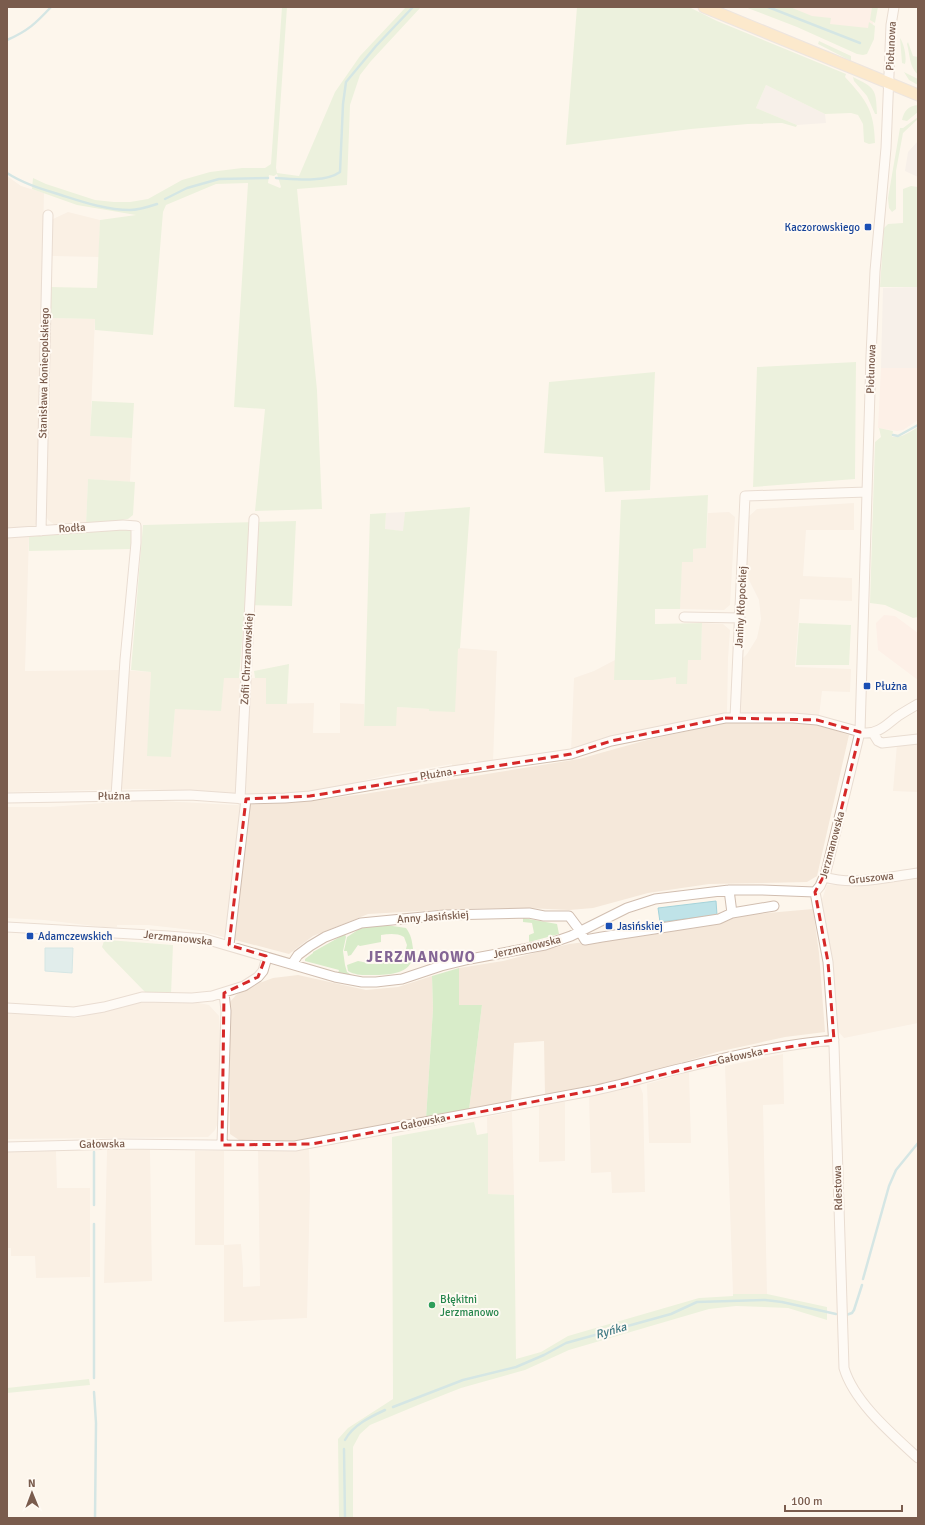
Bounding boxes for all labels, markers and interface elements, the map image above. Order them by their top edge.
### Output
street label: Piołunowa [883,20,899,71]
place label: Kaczorowskiego [785,221,860,234]
marker: Kaczorowskiego [863,222,873,232]
street label: Stanisława Koniecpolskiego [36,307,52,439]
street label: Piołunowa [864,344,878,394]
street label: Rodła [58,521,86,535]
street label: Janiny Kłopockiej [732,566,750,648]
street label: Zofii Chrzanowskiej [238,613,256,705]
place label: Płużna [875,680,908,693]
marker: Płużna [862,681,872,691]
street label: Płużna [419,765,453,783]
street label: Płużna [98,789,131,803]
street label: Jerzmanowska [817,809,847,880]
street label: Gruszowa [848,869,895,887]
street label: Anny Jasińskiej [397,908,469,926]
place label: Jasińskiej [617,920,663,933]
marker: Jasińskiej [604,921,614,931]
street label: Jerzmanowska [143,928,214,948]
place label: Adamczewskich [38,930,113,943]
marker: Adamczewskich [25,931,35,941]
street label: Jerzmanowska [492,933,563,961]
district label: JERZMANOWO [366,948,476,966]
street label: Gałowska [716,1045,764,1067]
street label: Gałowska [399,1111,447,1133]
street label: Gałowska [79,1137,125,1151]
street label: Rdestowa [831,1165,845,1211]
place label: Błękitni Jerzmanowo [440,1293,499,1319]
marker: Błękitni Jerzmanowo [427,1300,437,1310]
water label: Ryńka [594,1319,629,1343]
north arrow [12,1473,52,1513]
text: N [28,1477,36,1490]
scale bar [785,1487,902,1513]
text: 100 m [791,1494,823,1509]

